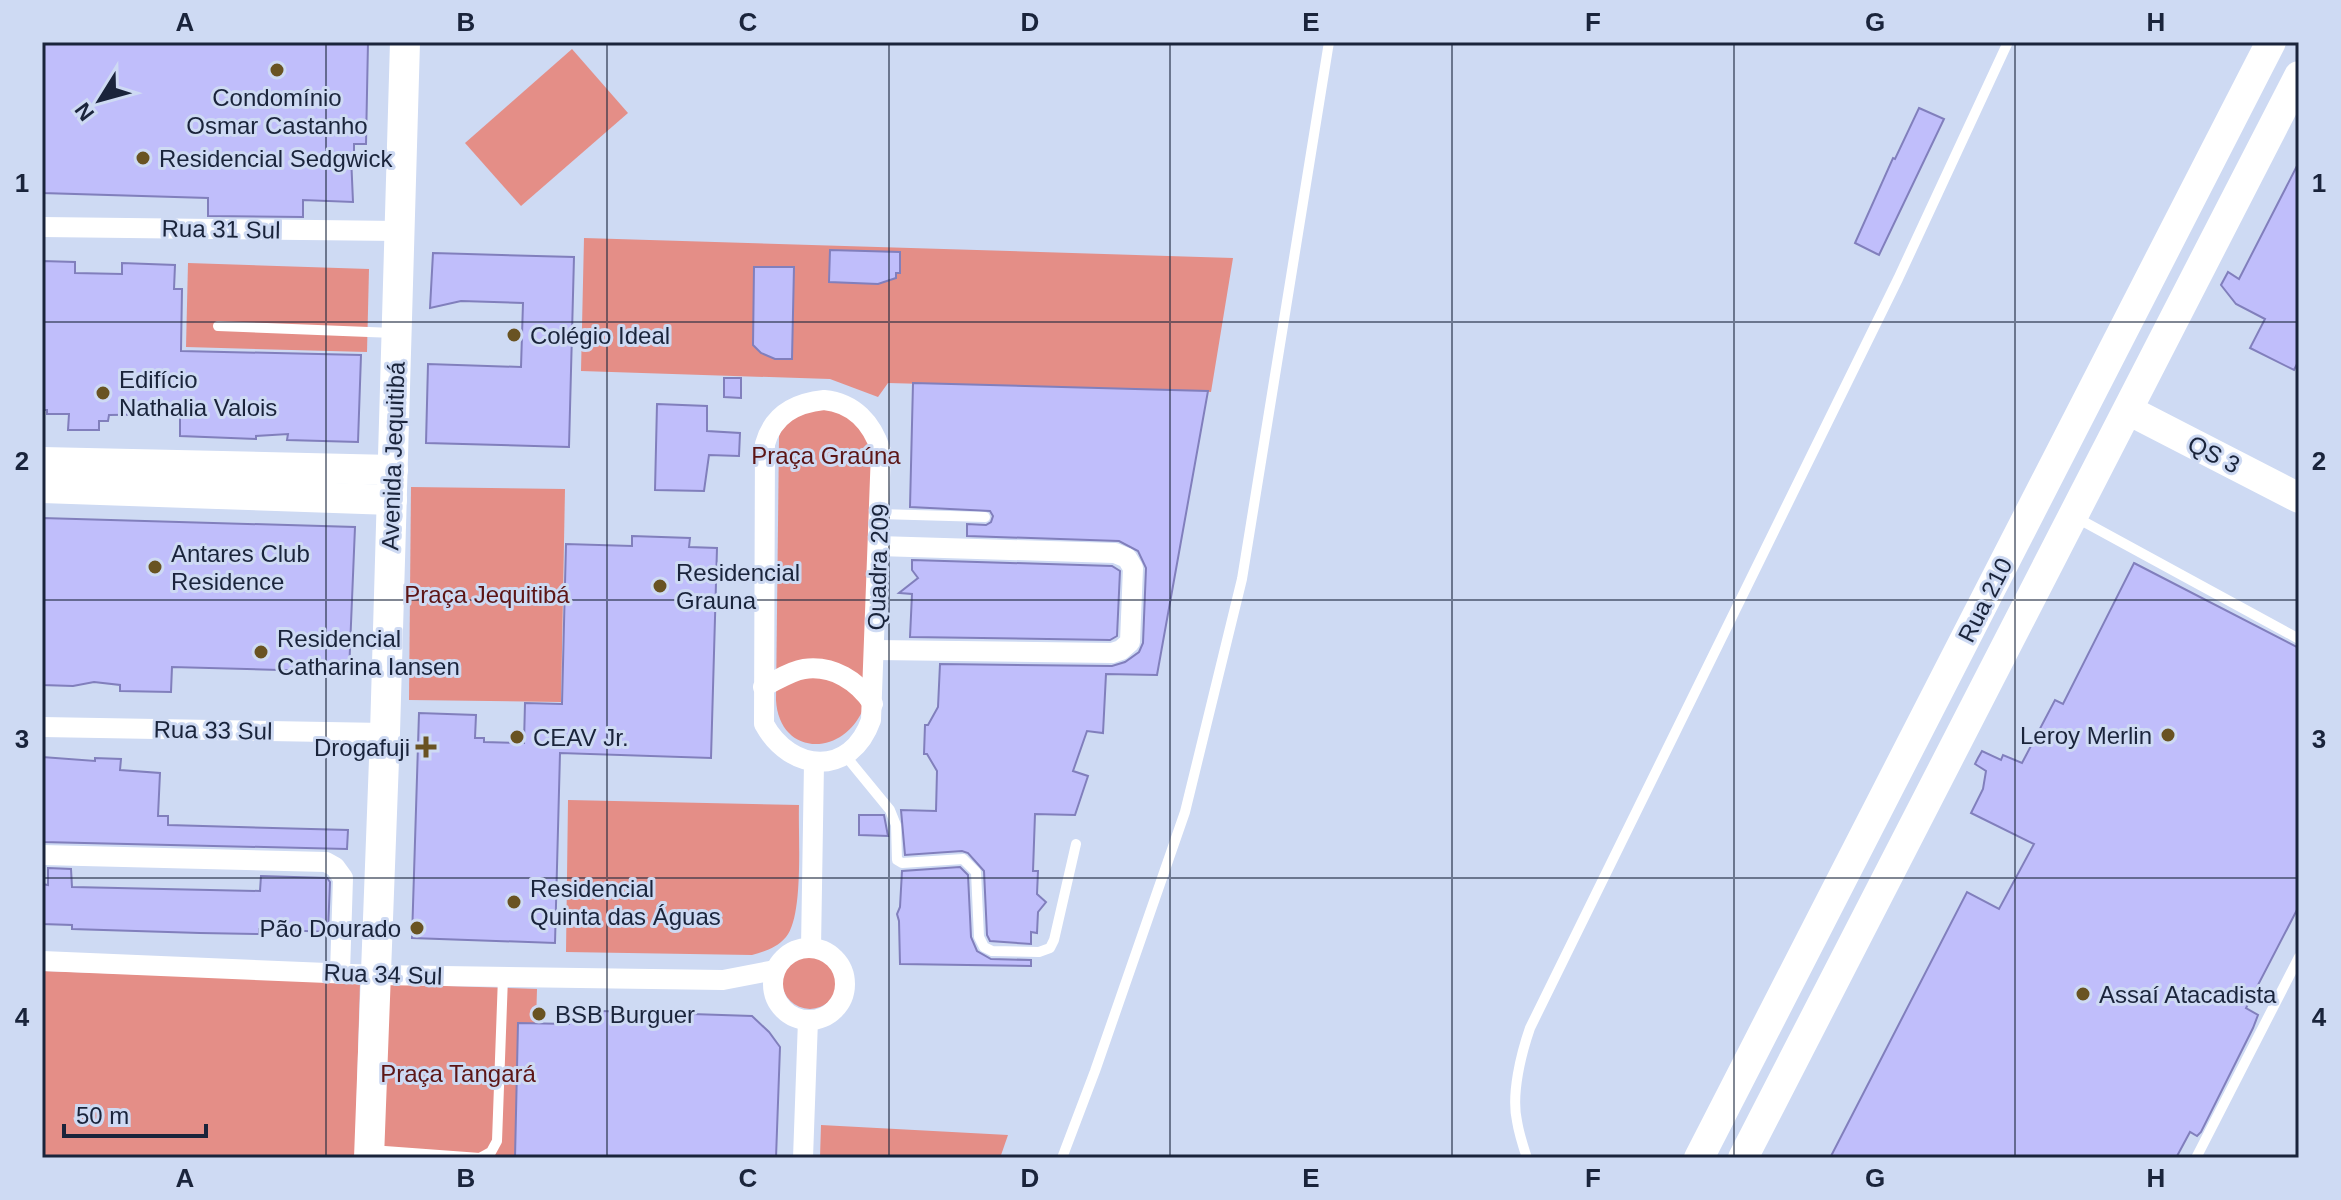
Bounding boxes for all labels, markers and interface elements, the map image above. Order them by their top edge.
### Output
text: A [176,7,195,37]
text: B [457,7,475,37]
text: C [739,7,758,37]
text: D [1021,7,1039,37]
text: E [1302,7,1320,37]
text: F [1585,7,1601,37]
text: G [1865,7,1885,37]
text: H [2147,7,2165,37]
north arrow [60,60,140,140]
marker: Condomínio Osmar Castanho [268,61,286,79]
place label: Condomínio Osmar Castanho [186,84,368,139]
text: N [70,98,99,126]
place label: Residencial Sedgwick [159,145,393,172]
marker: Residencial Sedgwick [134,149,152,167]
text: 1 [15,168,29,198]
text: 1 [2312,168,2326,198]
street label: Rua 31 Sul [161,214,281,244]
place label: Colégio Ideal [530,322,670,349]
marker: Colégio Ideal [505,326,523,344]
street label: Avenida Jequitibá [376,360,410,551]
place label: Edifício Nathalia Valois [119,366,277,421]
marker: Edifício Nathalia Valois [94,384,112,402]
street label: QS 3 [2184,430,2244,478]
park label: Praça Graúna [751,442,901,469]
text: 2 [15,446,29,476]
text: 2 [2312,446,2326,476]
street label: Quadra 209 [862,503,894,631]
place label: Antares Club Residence [171,540,310,595]
street label: Rua 210 [1952,553,2018,647]
marker: Antares Club Residence [146,558,164,576]
place label: Residencial Grauna [676,559,800,614]
marker: Residencial Grauna [651,577,669,595]
park label: Praça Jequitibá [404,581,570,608]
place label: Residencial Catharina Iansen [277,625,460,680]
marker: Residencial Catharina Iansen [252,643,270,661]
street label: Rua 33 Sul [153,715,273,745]
place label: Leroy Merlin [2020,722,2152,749]
text: 3 [15,724,29,754]
place label: CEAV Jr. [533,724,629,751]
text: 3 [2312,724,2326,754]
marker: Leroy Merlin [2159,726,2177,744]
marker: CEAV Jr. [508,728,526,746]
place label: Drogafuji [314,734,410,761]
marker: Drogafuji [417,738,435,756]
place label: Residencial Quinta das Águas [530,875,721,930]
marker: Residencial Quinta das Águas [505,893,523,911]
place label: Pão Dourado [260,915,401,942]
marker: Pão Dourado [408,919,426,937]
street label: Rua 34 Sul [323,958,443,990]
place label: Assaí Atacadista [2099,981,2277,1008]
marker: Assaí Atacadista [2074,985,2092,1003]
place label: BSB Burguer [555,1001,695,1028]
text: 4 [15,1002,30,1032]
text: 4 [2312,1002,2327,1032]
marker: BSB Burguer [530,1005,548,1023]
park label: Praça Tangará [380,1060,536,1087]
scale bar [64,1088,206,1138]
text: 50 m [76,1102,129,1129]
text: A [176,1163,195,1193]
text: B [457,1163,475,1193]
text: C [739,1163,758,1193]
text: D [1021,1163,1039,1193]
text: E [1302,1163,1320,1193]
text: F [1585,1163,1601,1193]
text: G [1865,1163,1885,1193]
text: H [2147,1163,2165,1193]

